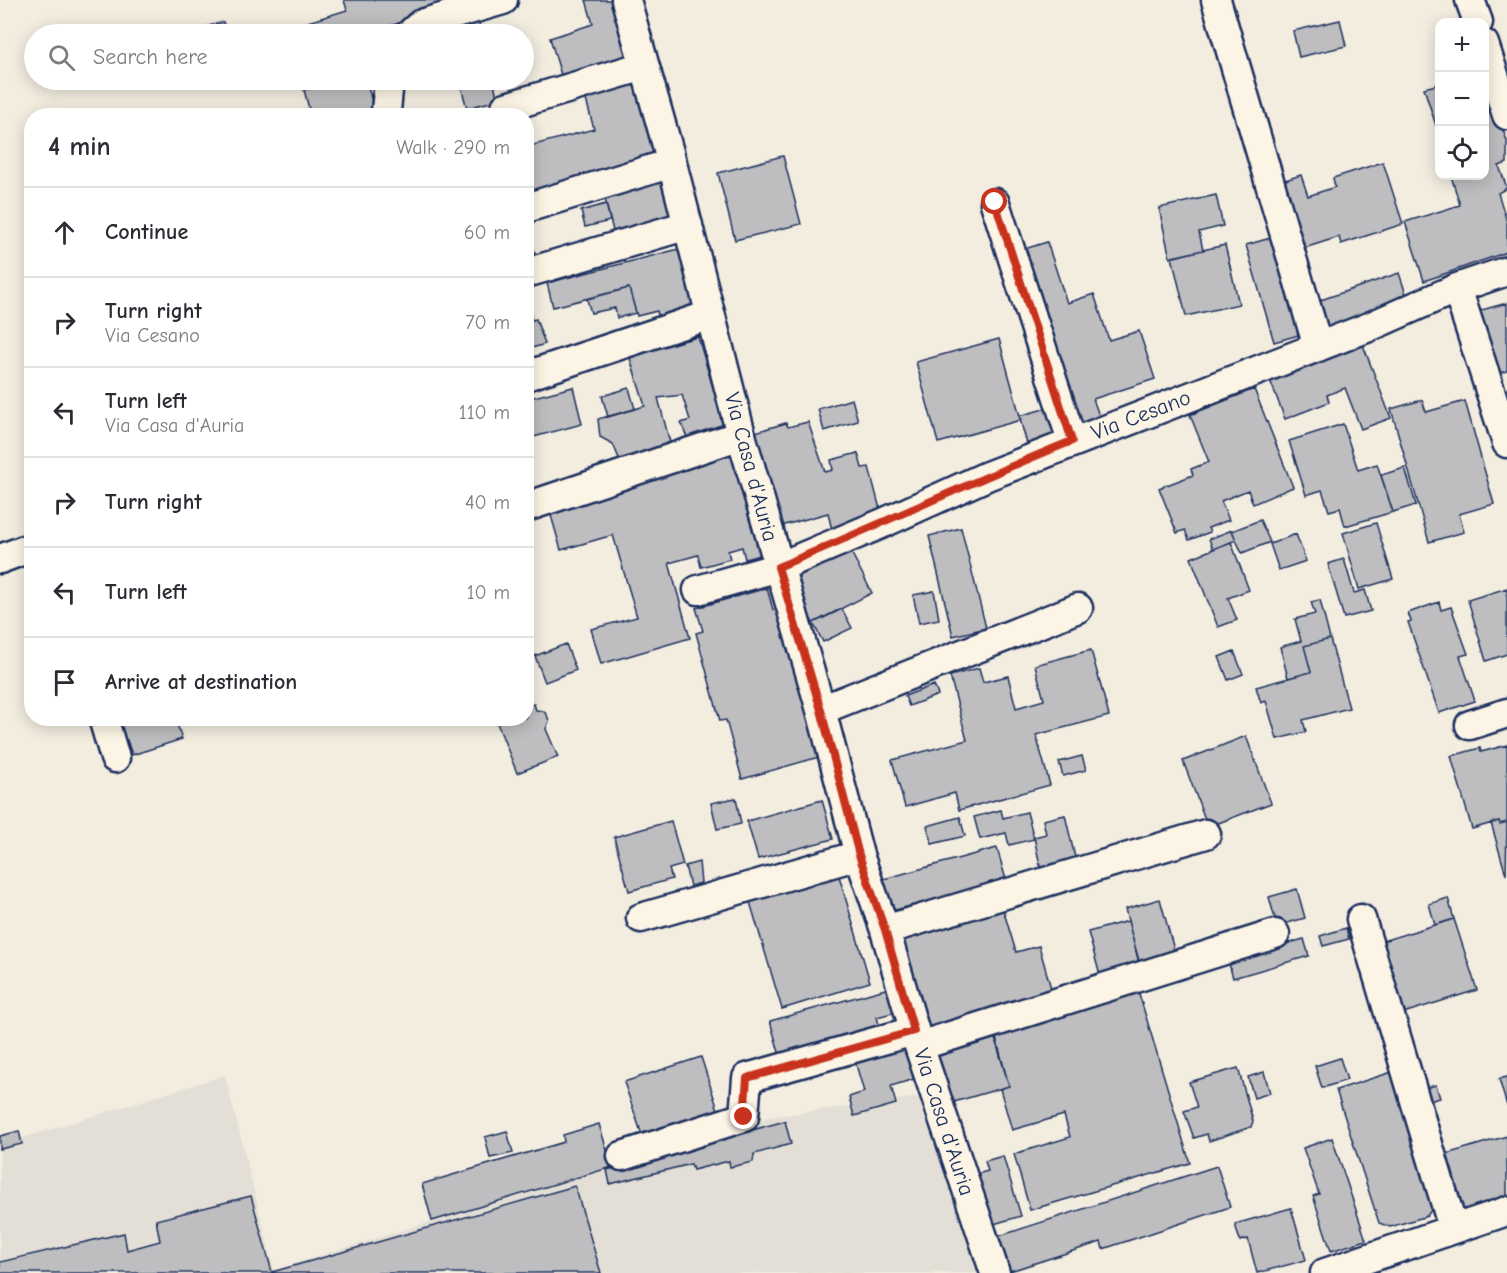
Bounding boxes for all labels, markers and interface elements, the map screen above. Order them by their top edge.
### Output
map controls [1435,18,1489,180]
button: + [1435,18,1489,72]
search box [24,24,534,90]
icon: search [45,41,78,74]
text: Search here [93,44,208,70]
button: − [1435,72,1489,126]
button: locate [1435,126,1489,180]
text: 4 min [48,132,111,162]
text: Walk · 290 m [396,136,510,159]
route start [981,188,1007,214]
icon: ahead [48,216,81,249]
text: Continue [105,219,188,245]
text: 60 m [464,221,510,244]
text: Turn right [105,298,202,324]
icon: right [48,306,81,339]
text: 70 m [465,311,510,334]
text: Via Cesano [105,324,200,347]
street label: Via Cesano [1088,384,1194,446]
text: Turn left [105,388,187,414]
street label: Via Casa d'Auria [719,390,783,544]
icon: left [48,396,81,429]
text: 110 m [459,401,510,424]
text: Via Casa d'Auria [105,414,244,437]
icon: right [48,486,81,519]
text: Turn right [105,489,202,515]
text: 40 m [465,491,510,514]
icon: left [48,576,81,609]
text: Turn left [105,579,187,605]
text: 10 m [467,581,510,604]
icon: arrive [48,666,81,699]
text: Arrive at destination [105,669,297,695]
street label: Via Casa d'Auria [908,1045,980,1199]
route end [730,1103,756,1129]

